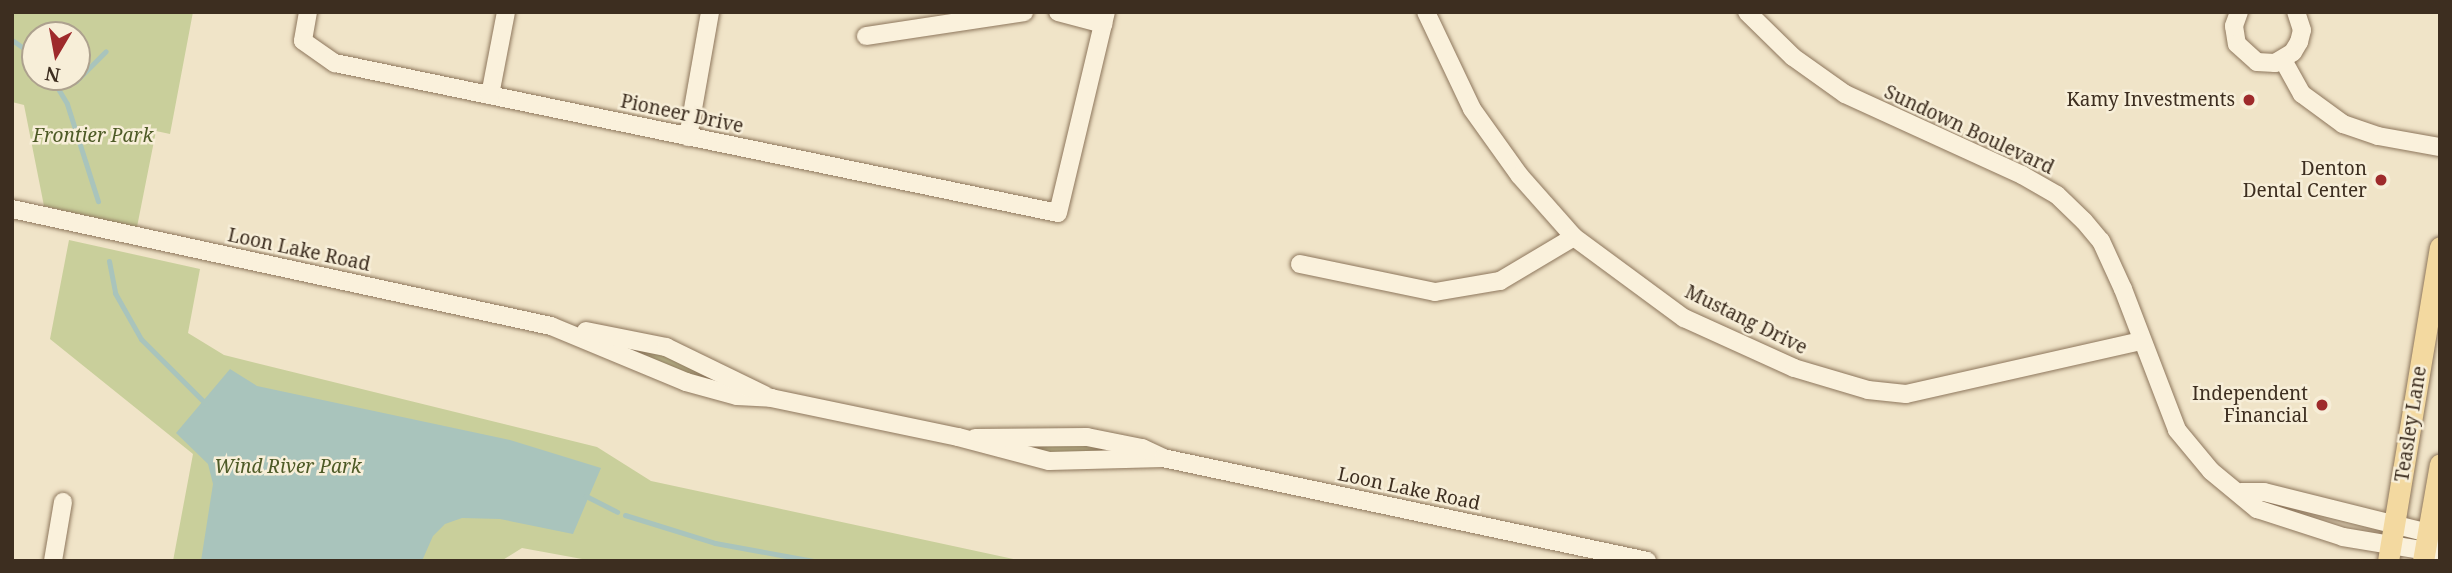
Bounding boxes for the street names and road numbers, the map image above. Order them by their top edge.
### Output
street label: Sundown Boulevard [1880,81,2058,179]
street label: Pioneer Drive [618,90,746,138]
street label: Loon Lake Road [226,224,372,276]
street label: Mustang Drive [1681,281,1811,359]
street label: Teasley Lane [2391,365,2431,483]
street label: Loon Lake Road [1336,463,1482,515]

